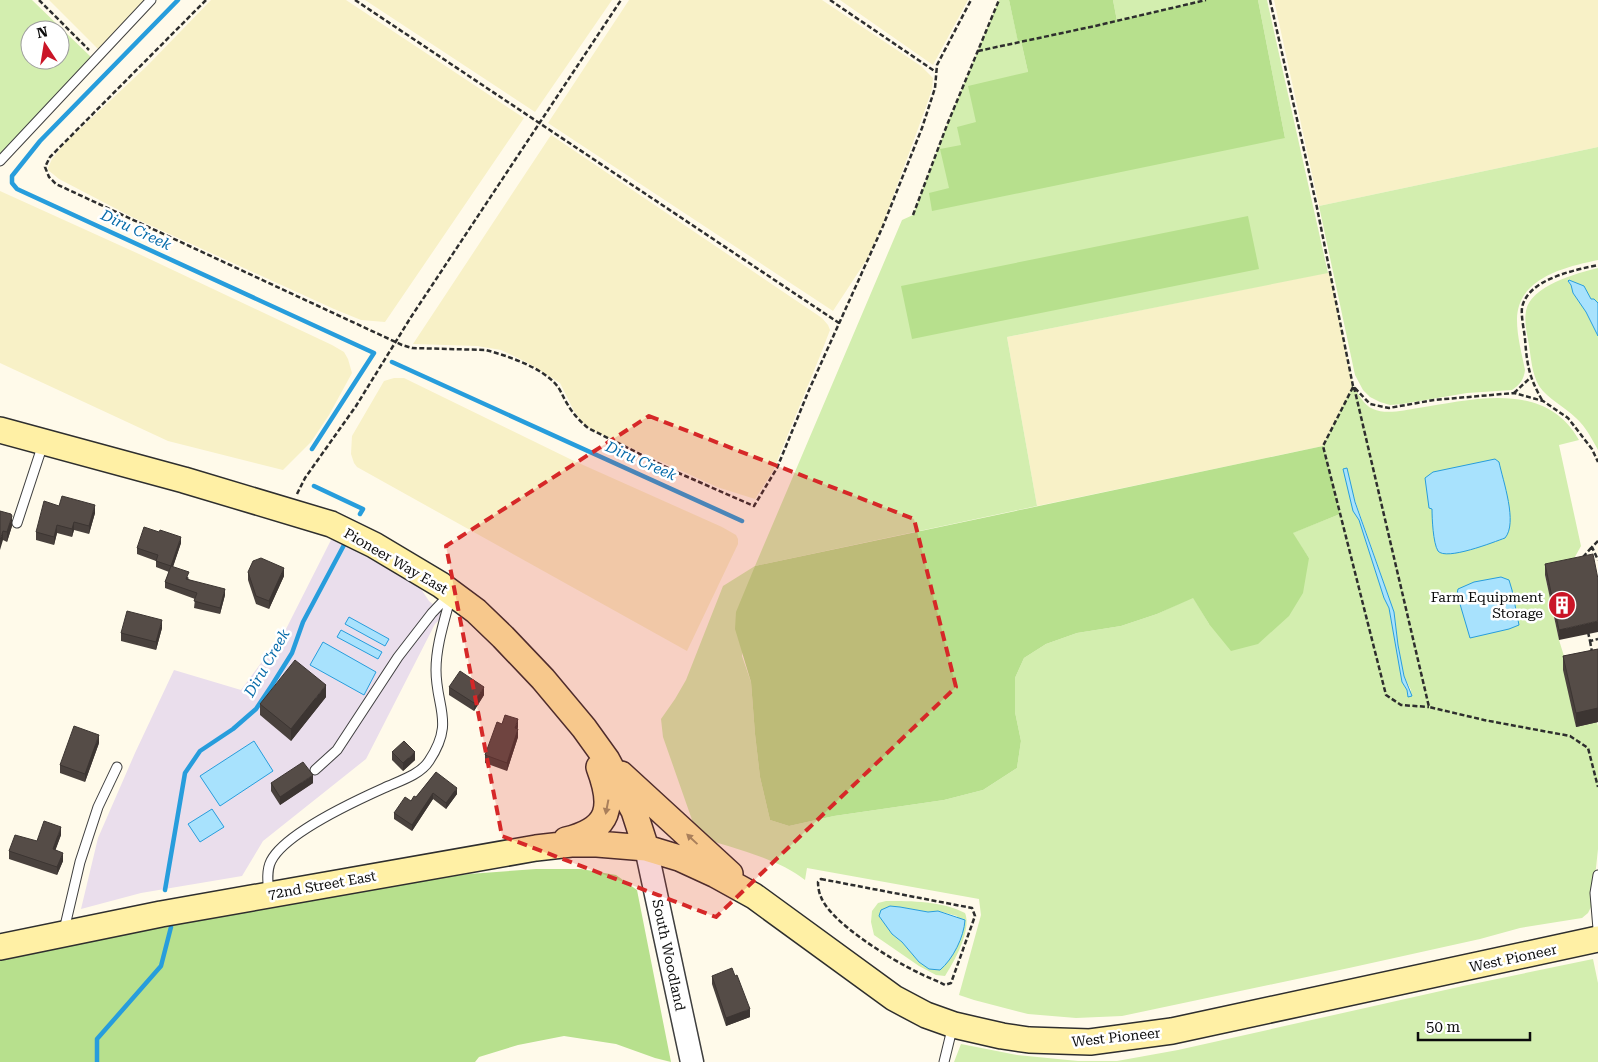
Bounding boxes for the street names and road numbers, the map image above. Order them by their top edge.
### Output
street label: Pioneer Way East [341,525,451,597]
street label: 72nd Street East [267,868,377,902]
street label: South Woodland [649,898,689,1012]
street label: West Pioneer [1468,941,1558,975]
street label: West Pioneer [1071,1024,1161,1050]

